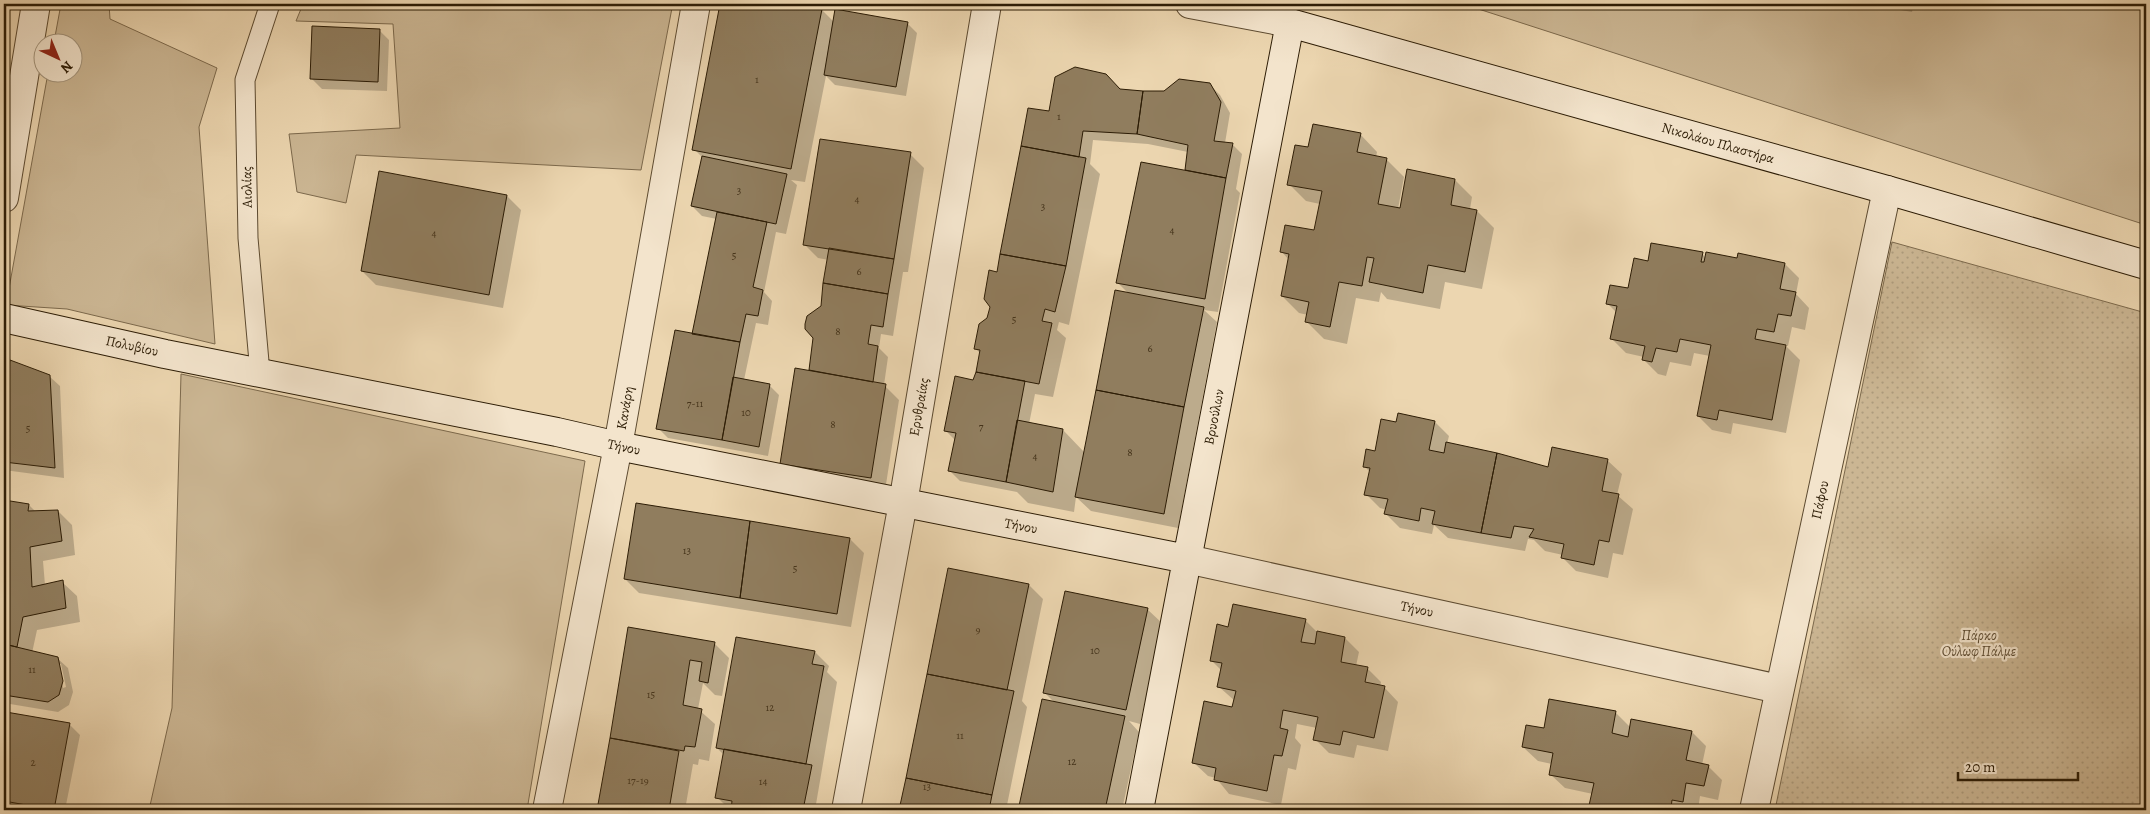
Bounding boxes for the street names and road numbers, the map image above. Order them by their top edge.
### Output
street label: Νικολάου Πλαστήρα [1659,118,1777,168]
street label: Αιολίας [237,166,257,209]
street label: Πολυβίου [104,331,160,361]
street label: Ερυθραίας [905,376,933,438]
street label: Κανάρη [612,385,638,431]
street label: Βρυούλων [1199,387,1229,446]
street label: Τήνου [606,434,642,460]
street label: Πάφου [1807,479,1833,521]
street label: Τήνου [1003,513,1039,539]
street label: Τήνου [1399,596,1435,622]

